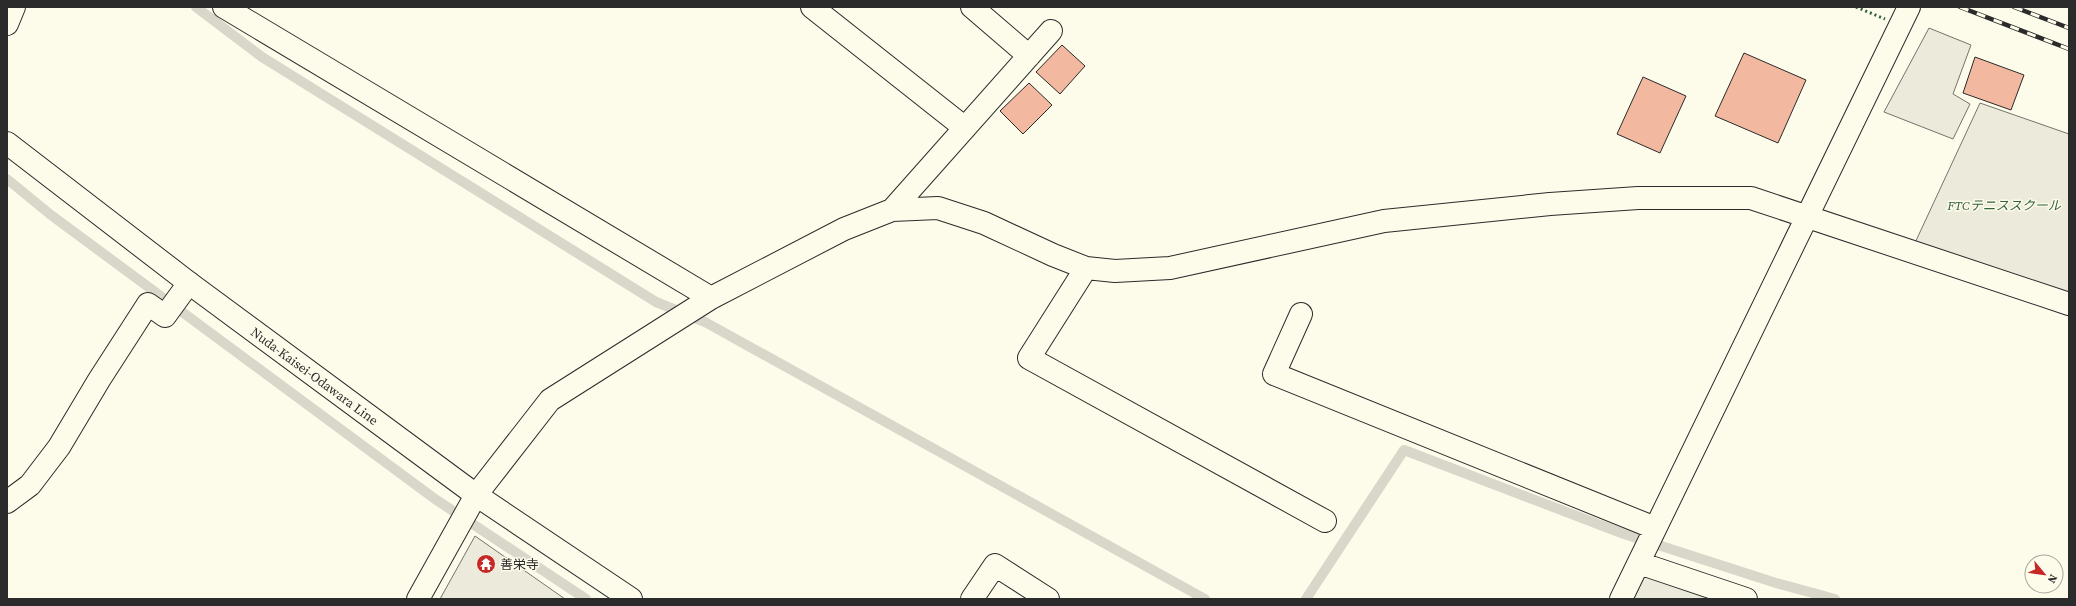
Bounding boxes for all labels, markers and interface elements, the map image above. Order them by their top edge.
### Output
park label: FTCテニススクール [1946,197,2062,214]
street label: Nuda-Kaisei-Odawara Line [248,323,382,429]
temple icon: 善栄寺 [475,553,497,575]
north arrow [2024,554,2064,594]
place label: 善栄寺 [500,556,539,573]
text: N [2044,571,2061,586]

